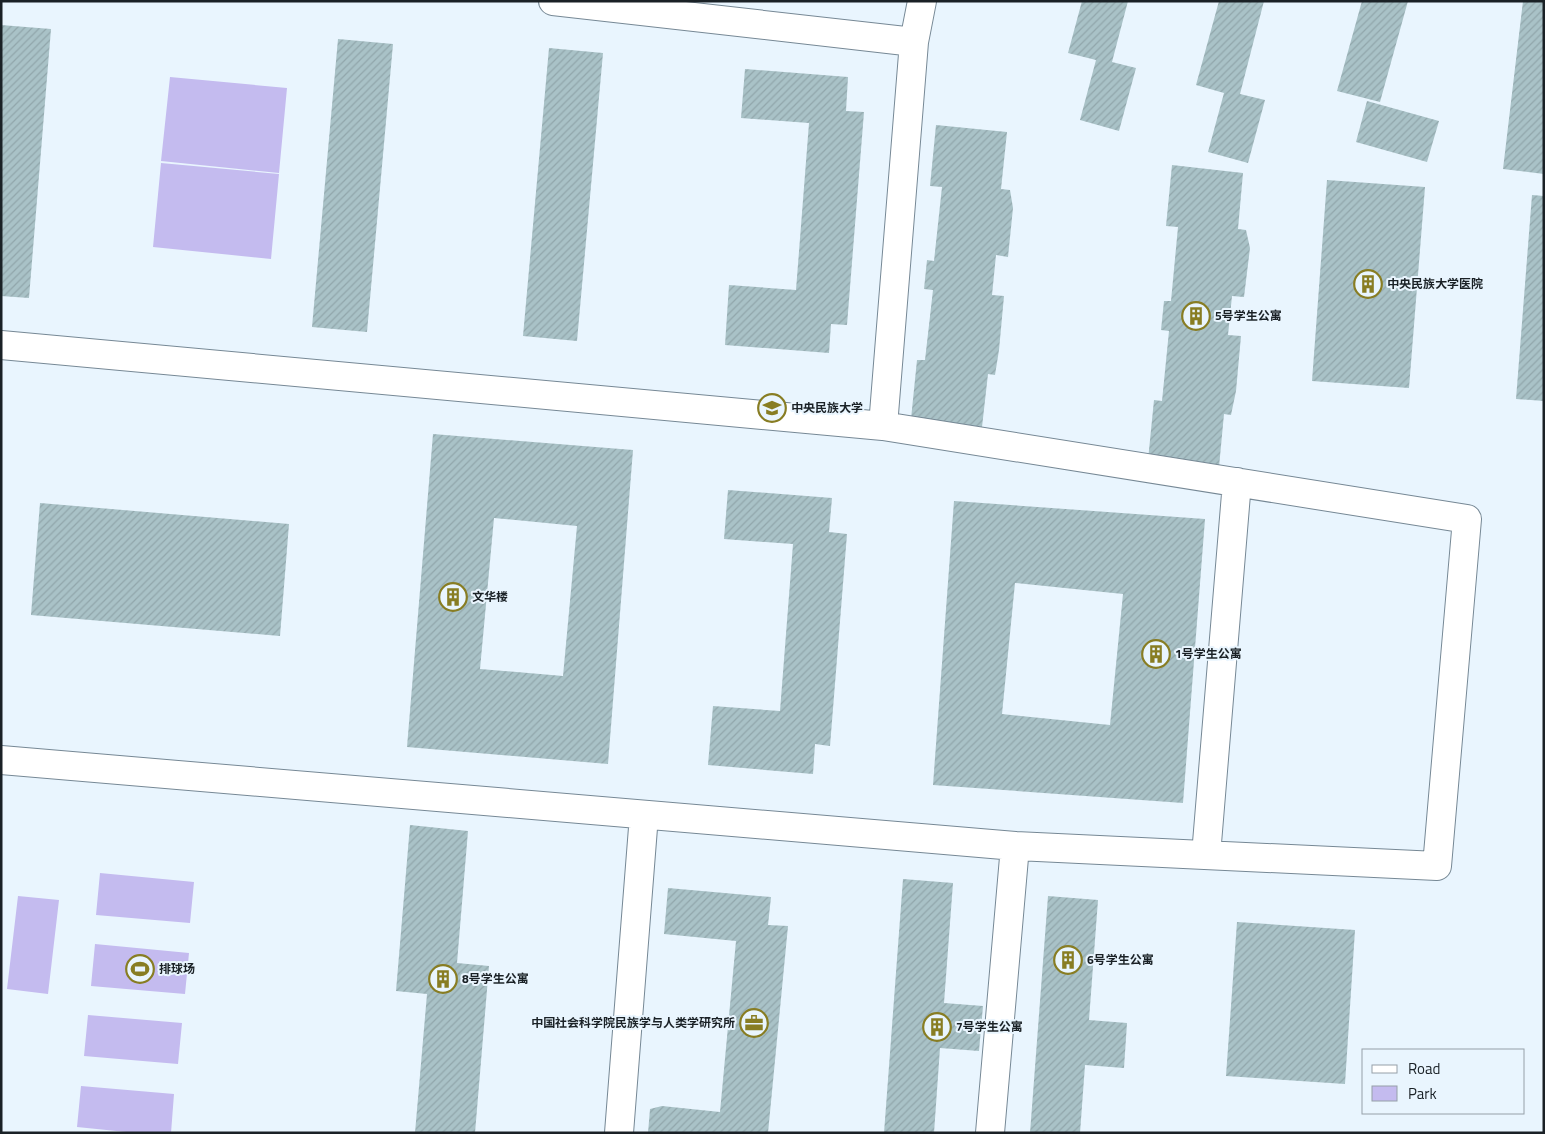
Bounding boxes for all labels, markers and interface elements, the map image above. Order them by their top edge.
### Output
building icon: 中央民族大学医院 [1353,269,1383,299]
place label: 中央民族大学医院 [1387,274,1483,293]
building icon: 5号学生公寓 [1181,301,1211,331]
place label: 5号学生公寓 [1215,306,1282,325]
school or university icon: 中央民族大学 [757,393,787,423]
place label: 中央民族大学 [791,398,863,417]
building icon: 文华楼 [438,582,468,612]
place label: 文华楼 [472,587,508,606]
building icon: 1号学生公寓 [1141,639,1171,669]
place label: 1号学生公寓 [1175,644,1242,663]
building icon: 6号学生公寓 [1053,945,1083,975]
place label: 6号学生公寓 [1087,950,1154,969]
sports icon: 排球场 [125,954,155,984]
place label: 排球场 [159,959,195,978]
building icon: 8号学生公寓 [428,964,458,994]
place label: 8号学生公寓 [462,969,529,988]
office icon: 中国社会科学院民族学与人类学研究所 [739,1008,769,1038]
building icon: 7号学生公寓 [922,1012,952,1042]
place label: 中国社会科学院民族学与人类学研究所 [531,1013,735,1032]
place label: 7号学生公寓 [956,1017,1023,1036]
legend [1362,1049,1525,1114]
text: Road [1408,1057,1440,1080]
text: Park [1408,1082,1437,1105]

